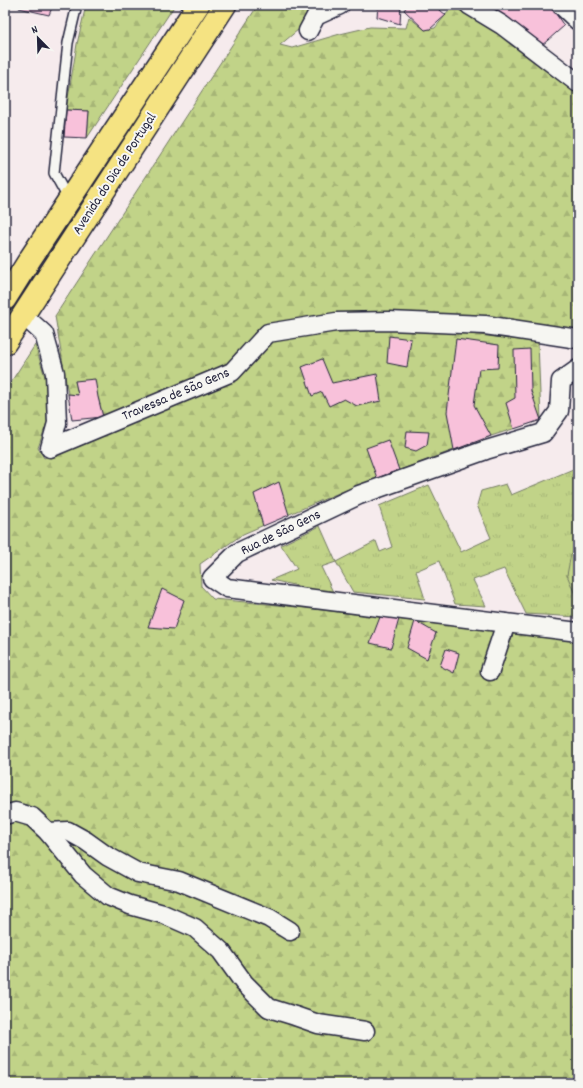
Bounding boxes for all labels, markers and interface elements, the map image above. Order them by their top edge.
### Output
north arrow [18,18,58,58]
text: N [29,22,41,39]
street label: Avenida do Dia de Portugal [68,109,162,239]
street label: Travessa de São Gens [119,363,233,427]
street label: Rua de São Gens [238,505,324,561]

